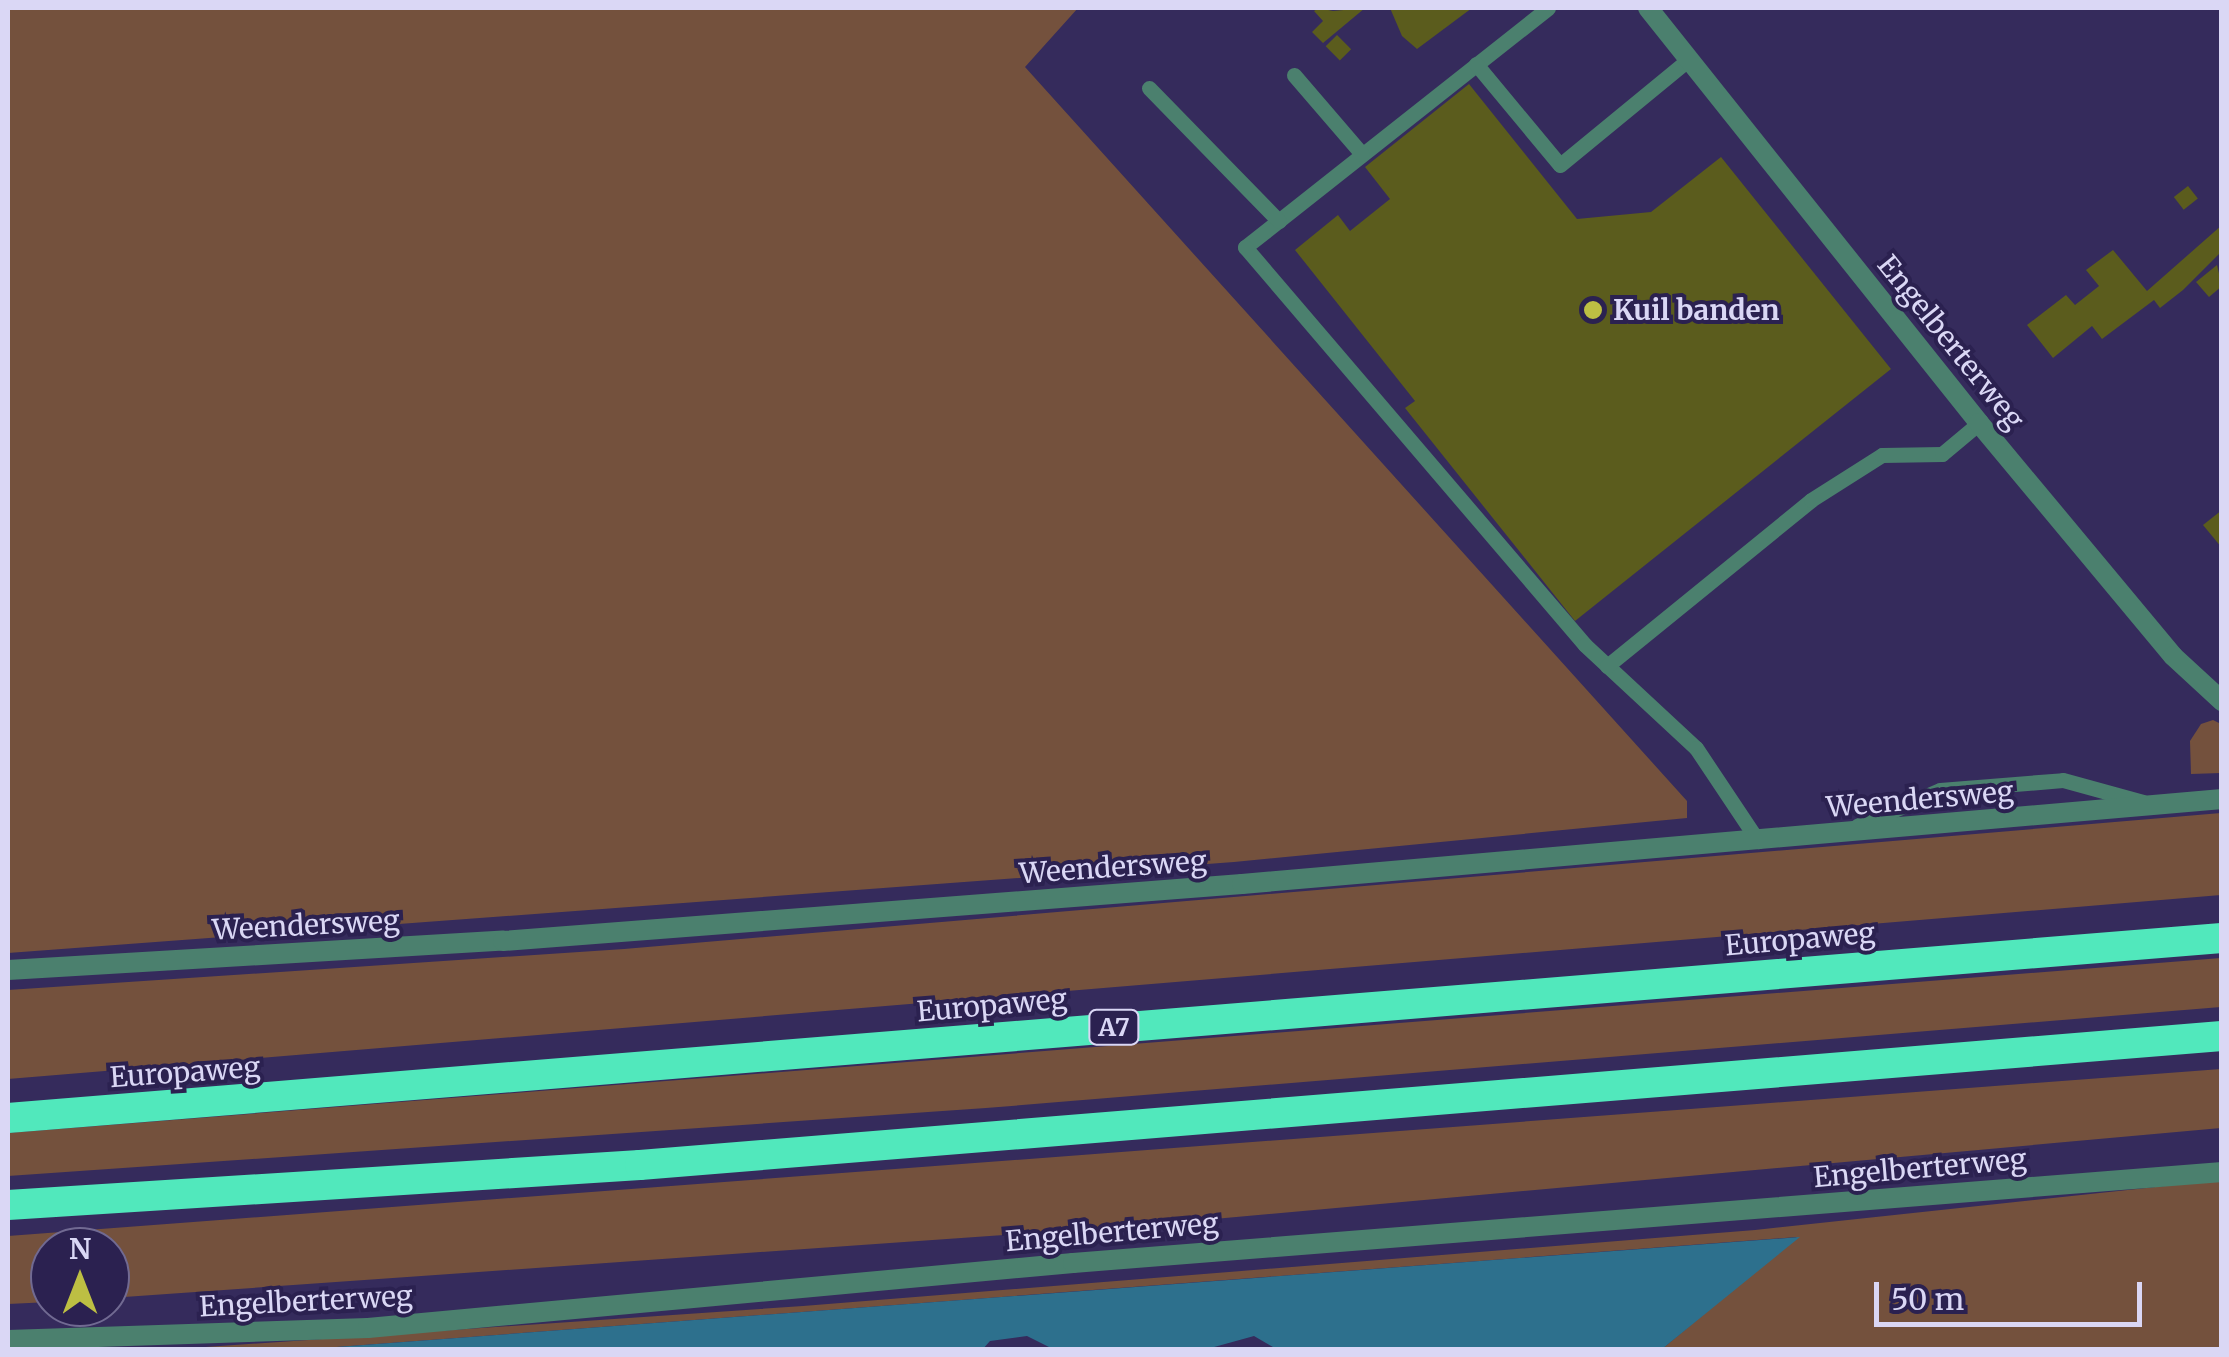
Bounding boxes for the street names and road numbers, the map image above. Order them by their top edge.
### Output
street label: Engelberterweg [1871,248,2031,436]
street label: Weendersweg [1825,774,2015,824]
street label: Weendersweg [1018,844,1208,890]
street label: Weendersweg [211,903,401,947]
street label: Europaweg [1723,916,1877,962]
street label: Europaweg [915,982,1069,1028]
road number: A7 [1086,1007,1142,1047]
street label: Europaweg [109,1050,261,1094]
street label: Engelberterweg [1812,1142,2028,1194]
street label: Engelberterweg [1004,1206,1220,1258]
street label: Engelberterweg [198,1279,414,1323]

